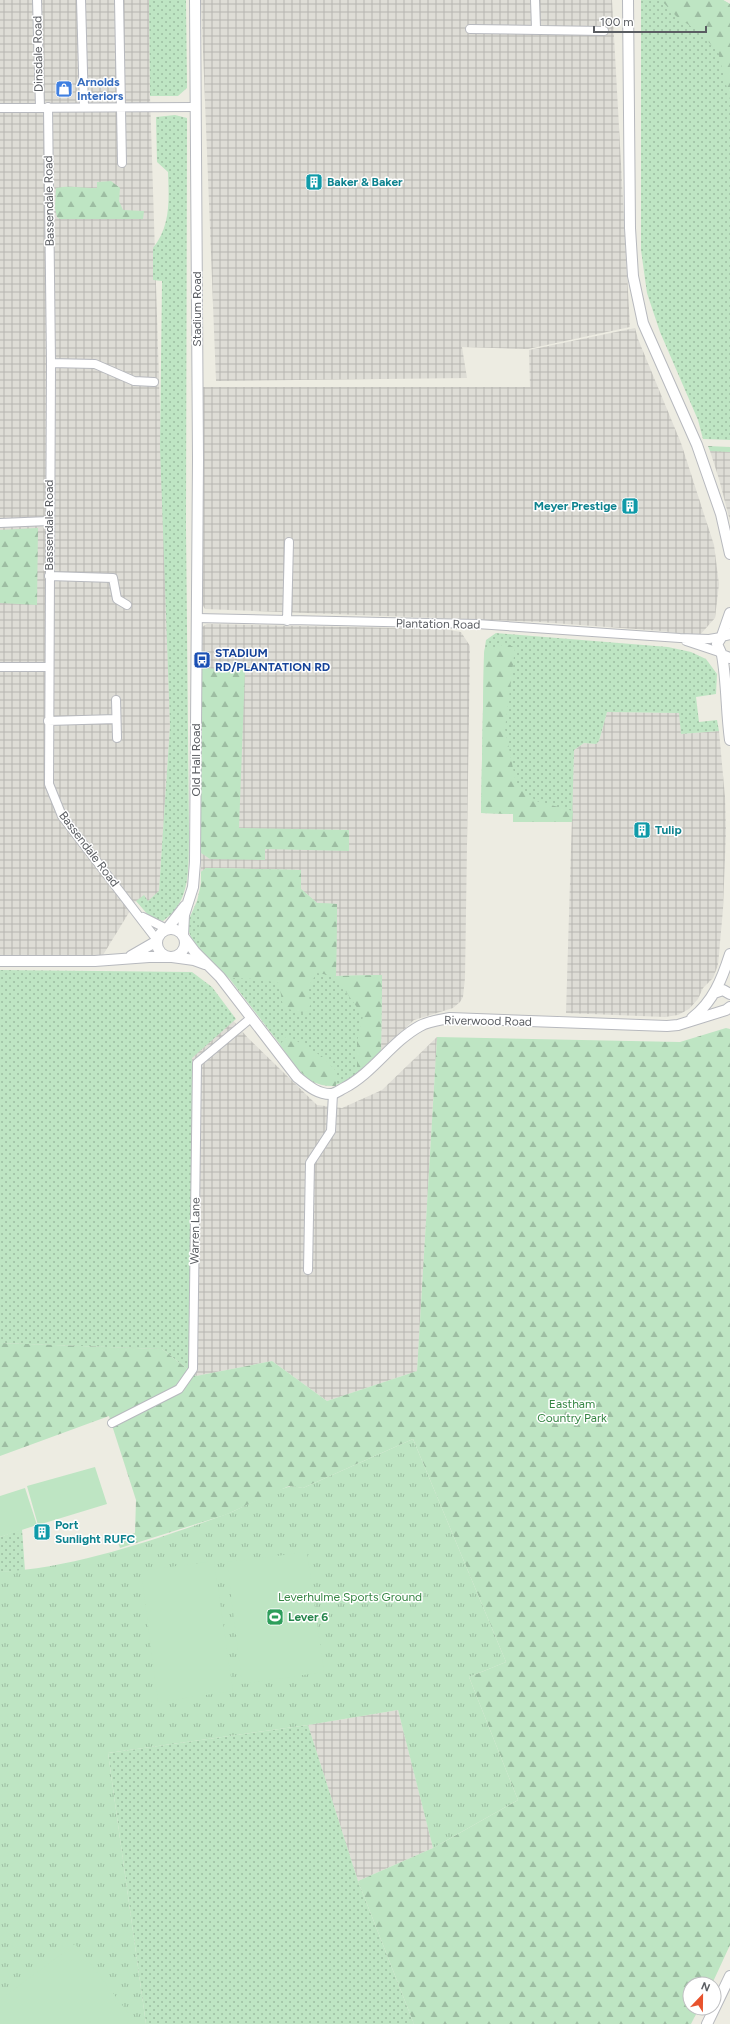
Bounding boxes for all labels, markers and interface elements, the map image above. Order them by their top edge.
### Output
scale bar [594,8,706,34]
text: 100 m [600,15,634,29]
street label: Dinsdale Road [30,16,46,92]
place label: Arnolds Interiors [77,75,124,103]
shop icon: Arnolds Interiors [54,79,74,99]
street label: Bassendale Road [41,155,57,247]
building icon: Baker & Baker [304,172,324,192]
place label: Baker & Baker [327,175,403,189]
street label: Stadium Road [190,271,204,347]
street label: Bassendale Road [42,480,56,570]
building icon: Meyer Prestige [620,496,640,516]
place label: Meyer Prestige [534,499,617,513]
street label: Plantation Road [396,616,480,632]
place label: STADIUM RD/PLANTATION RD [215,646,330,674]
bus stop icon: STADIUM RD/PLANTATION RD [192,650,212,670]
street label: Old Hall Road [189,724,203,796]
street label: Bassendale Road [56,809,122,889]
building icon: Tulip [632,820,652,840]
place label: Tulip [655,823,682,837]
street label: Riverwood Road [444,1013,532,1029]
street label: Warren Lane [187,1197,203,1265]
park label: Eastham Country Park [537,1397,607,1425]
place label: Port Sunlight RUFC [55,1518,136,1546]
building icon: Port Sunlight RUFC [32,1522,52,1542]
park label: Leverhulme Sports Ground [278,1590,422,1604]
sports icon: Lever 6 [265,1607,285,1627]
place label: Lever 6 [288,1610,328,1624]
north arrow [682,1976,722,2016]
text: N [699,1980,712,1995]

